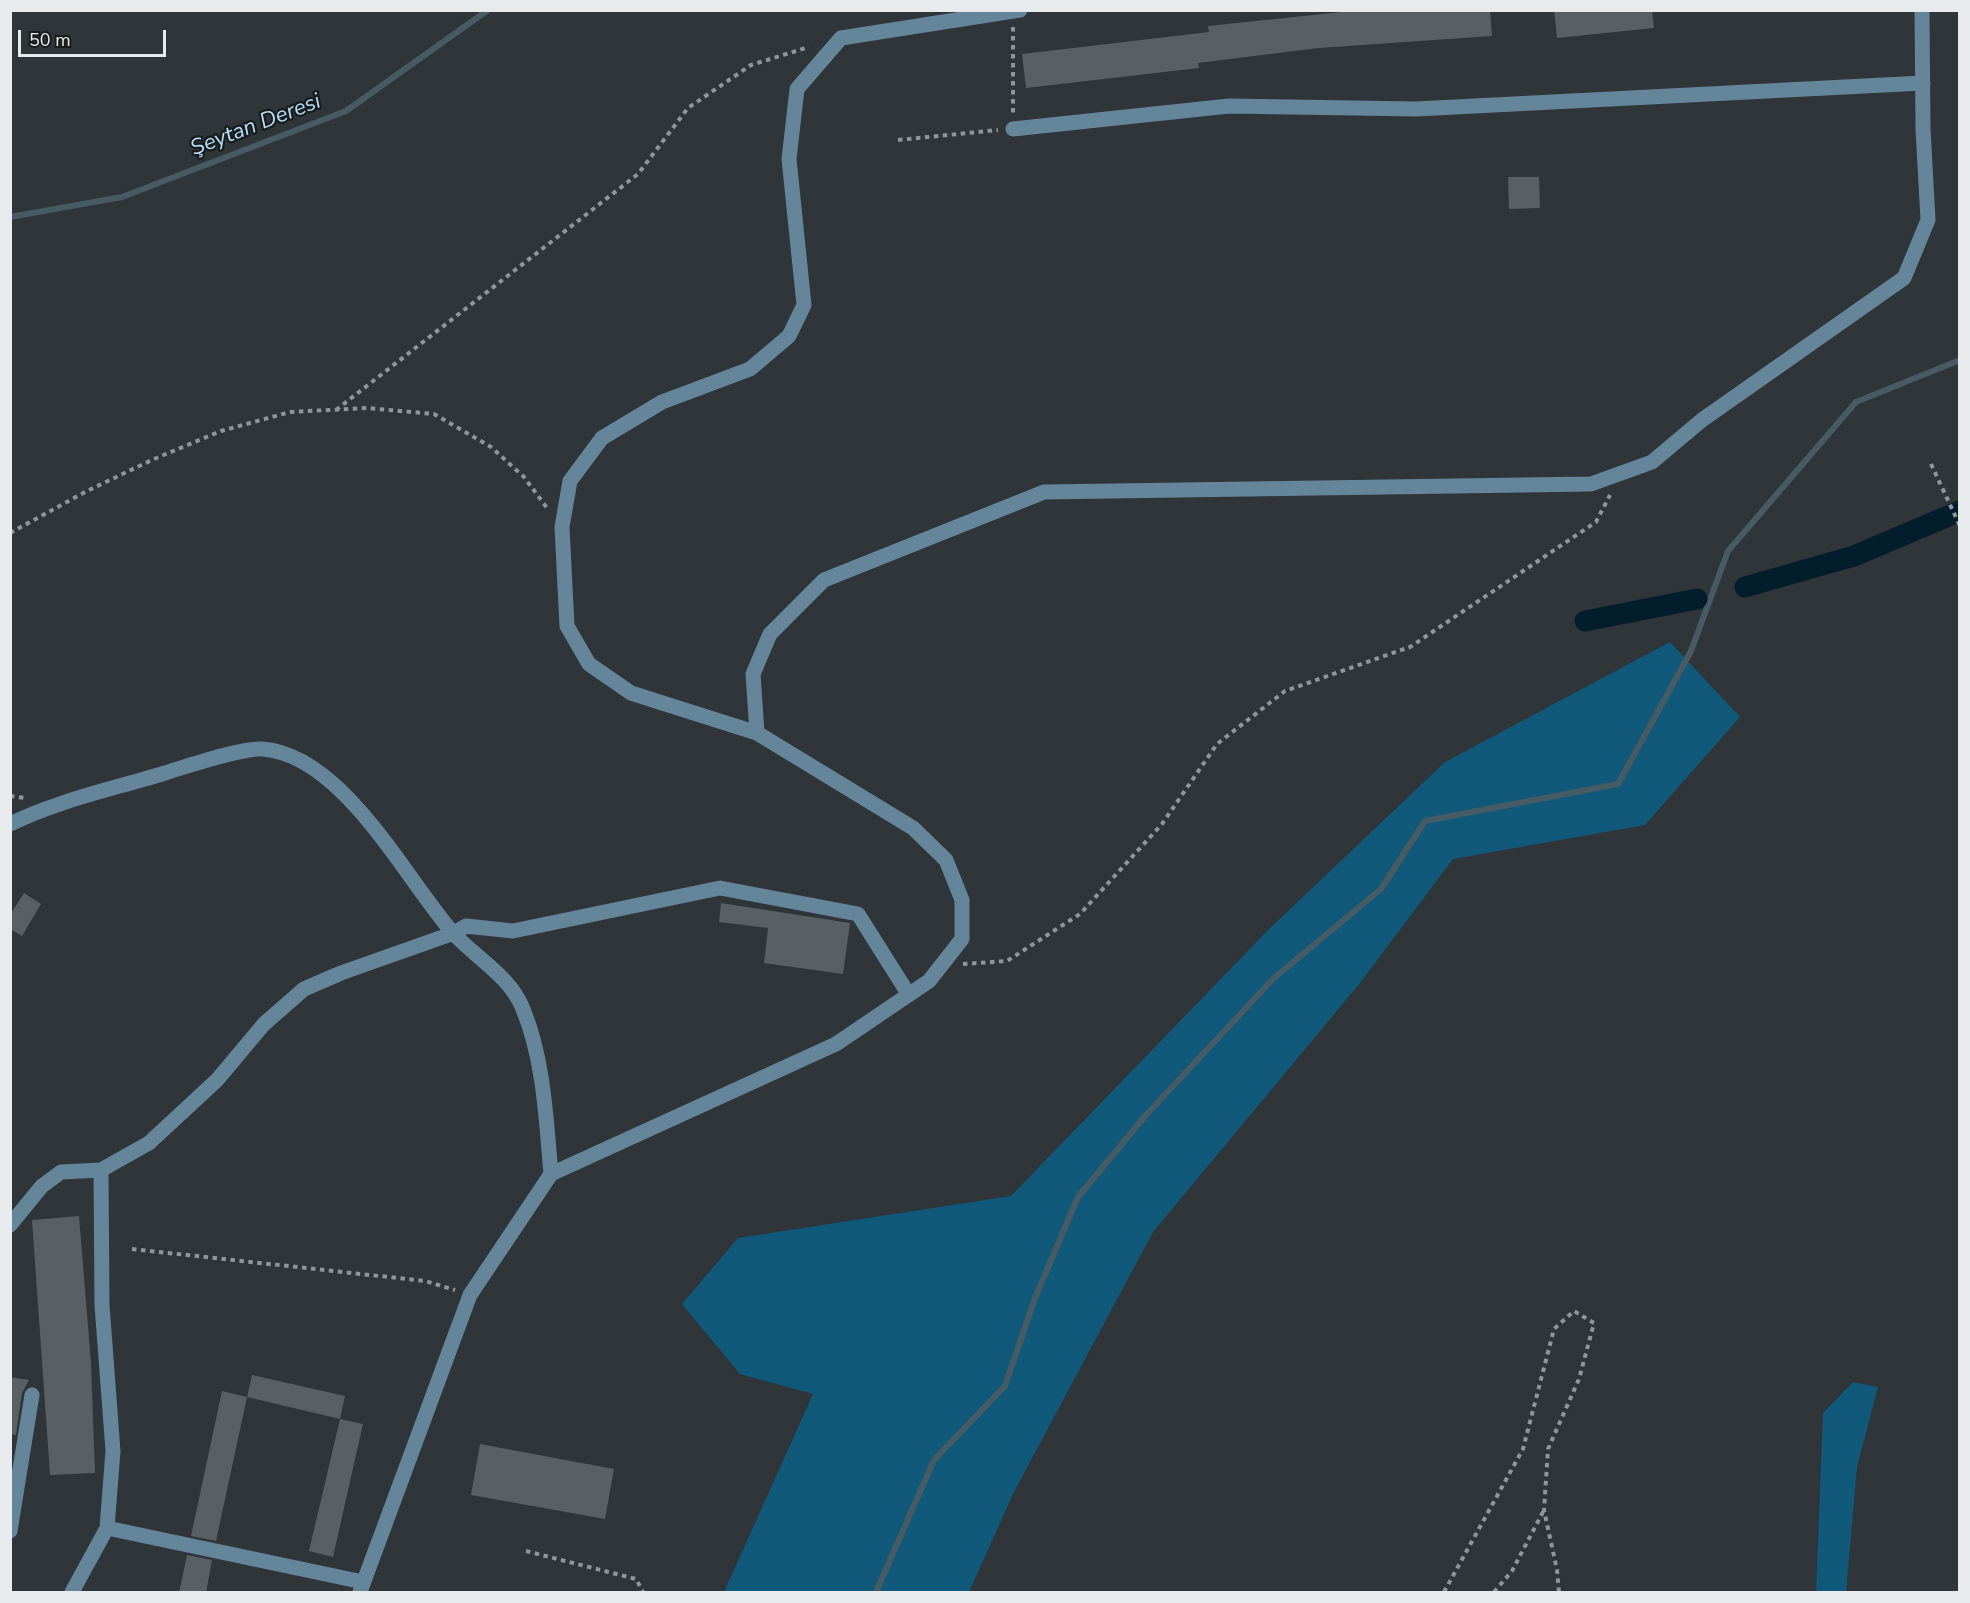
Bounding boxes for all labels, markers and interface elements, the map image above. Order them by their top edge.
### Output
scale bar [21,18,170,56]
text: 50 m [29,28,71,52]
water label: Şeytan Deresi [187,89,325,163]

